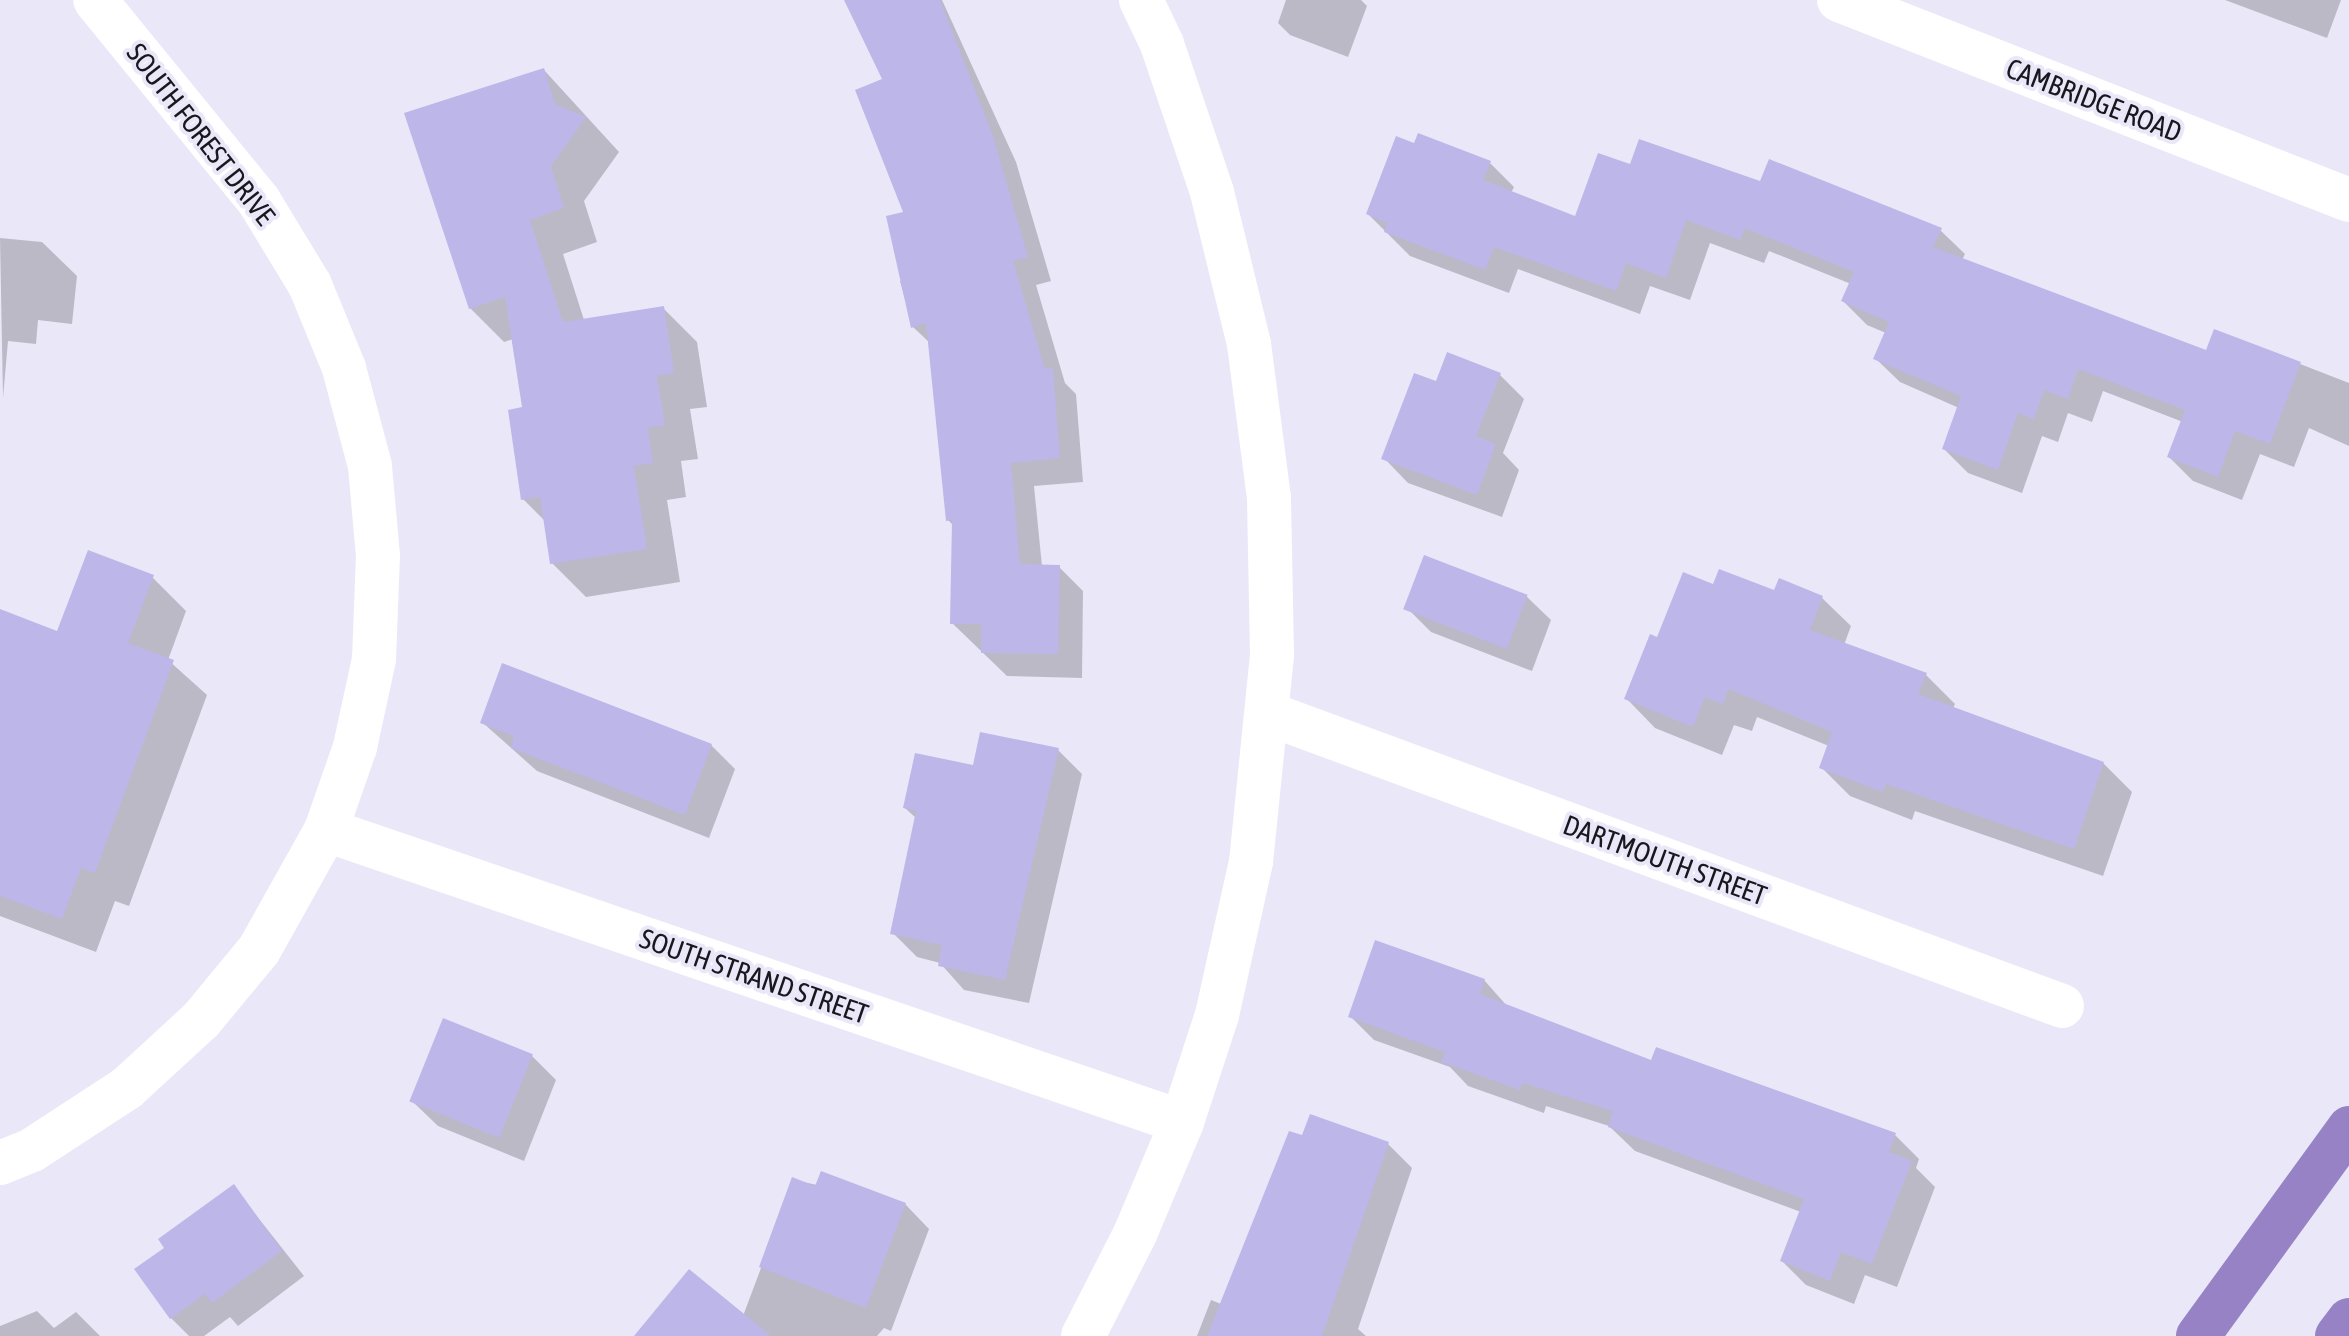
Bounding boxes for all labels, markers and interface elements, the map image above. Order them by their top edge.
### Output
street label: SOUTH FOREST DRIVE [120,37,282,231]
street label: CAMBRIDGE ROAD [2002,51,2186,149]
street label: DARTMOUTH STREET [1559,808,1771,912]
street label: SOUTH STRAND STREET [636,921,872,1031]

